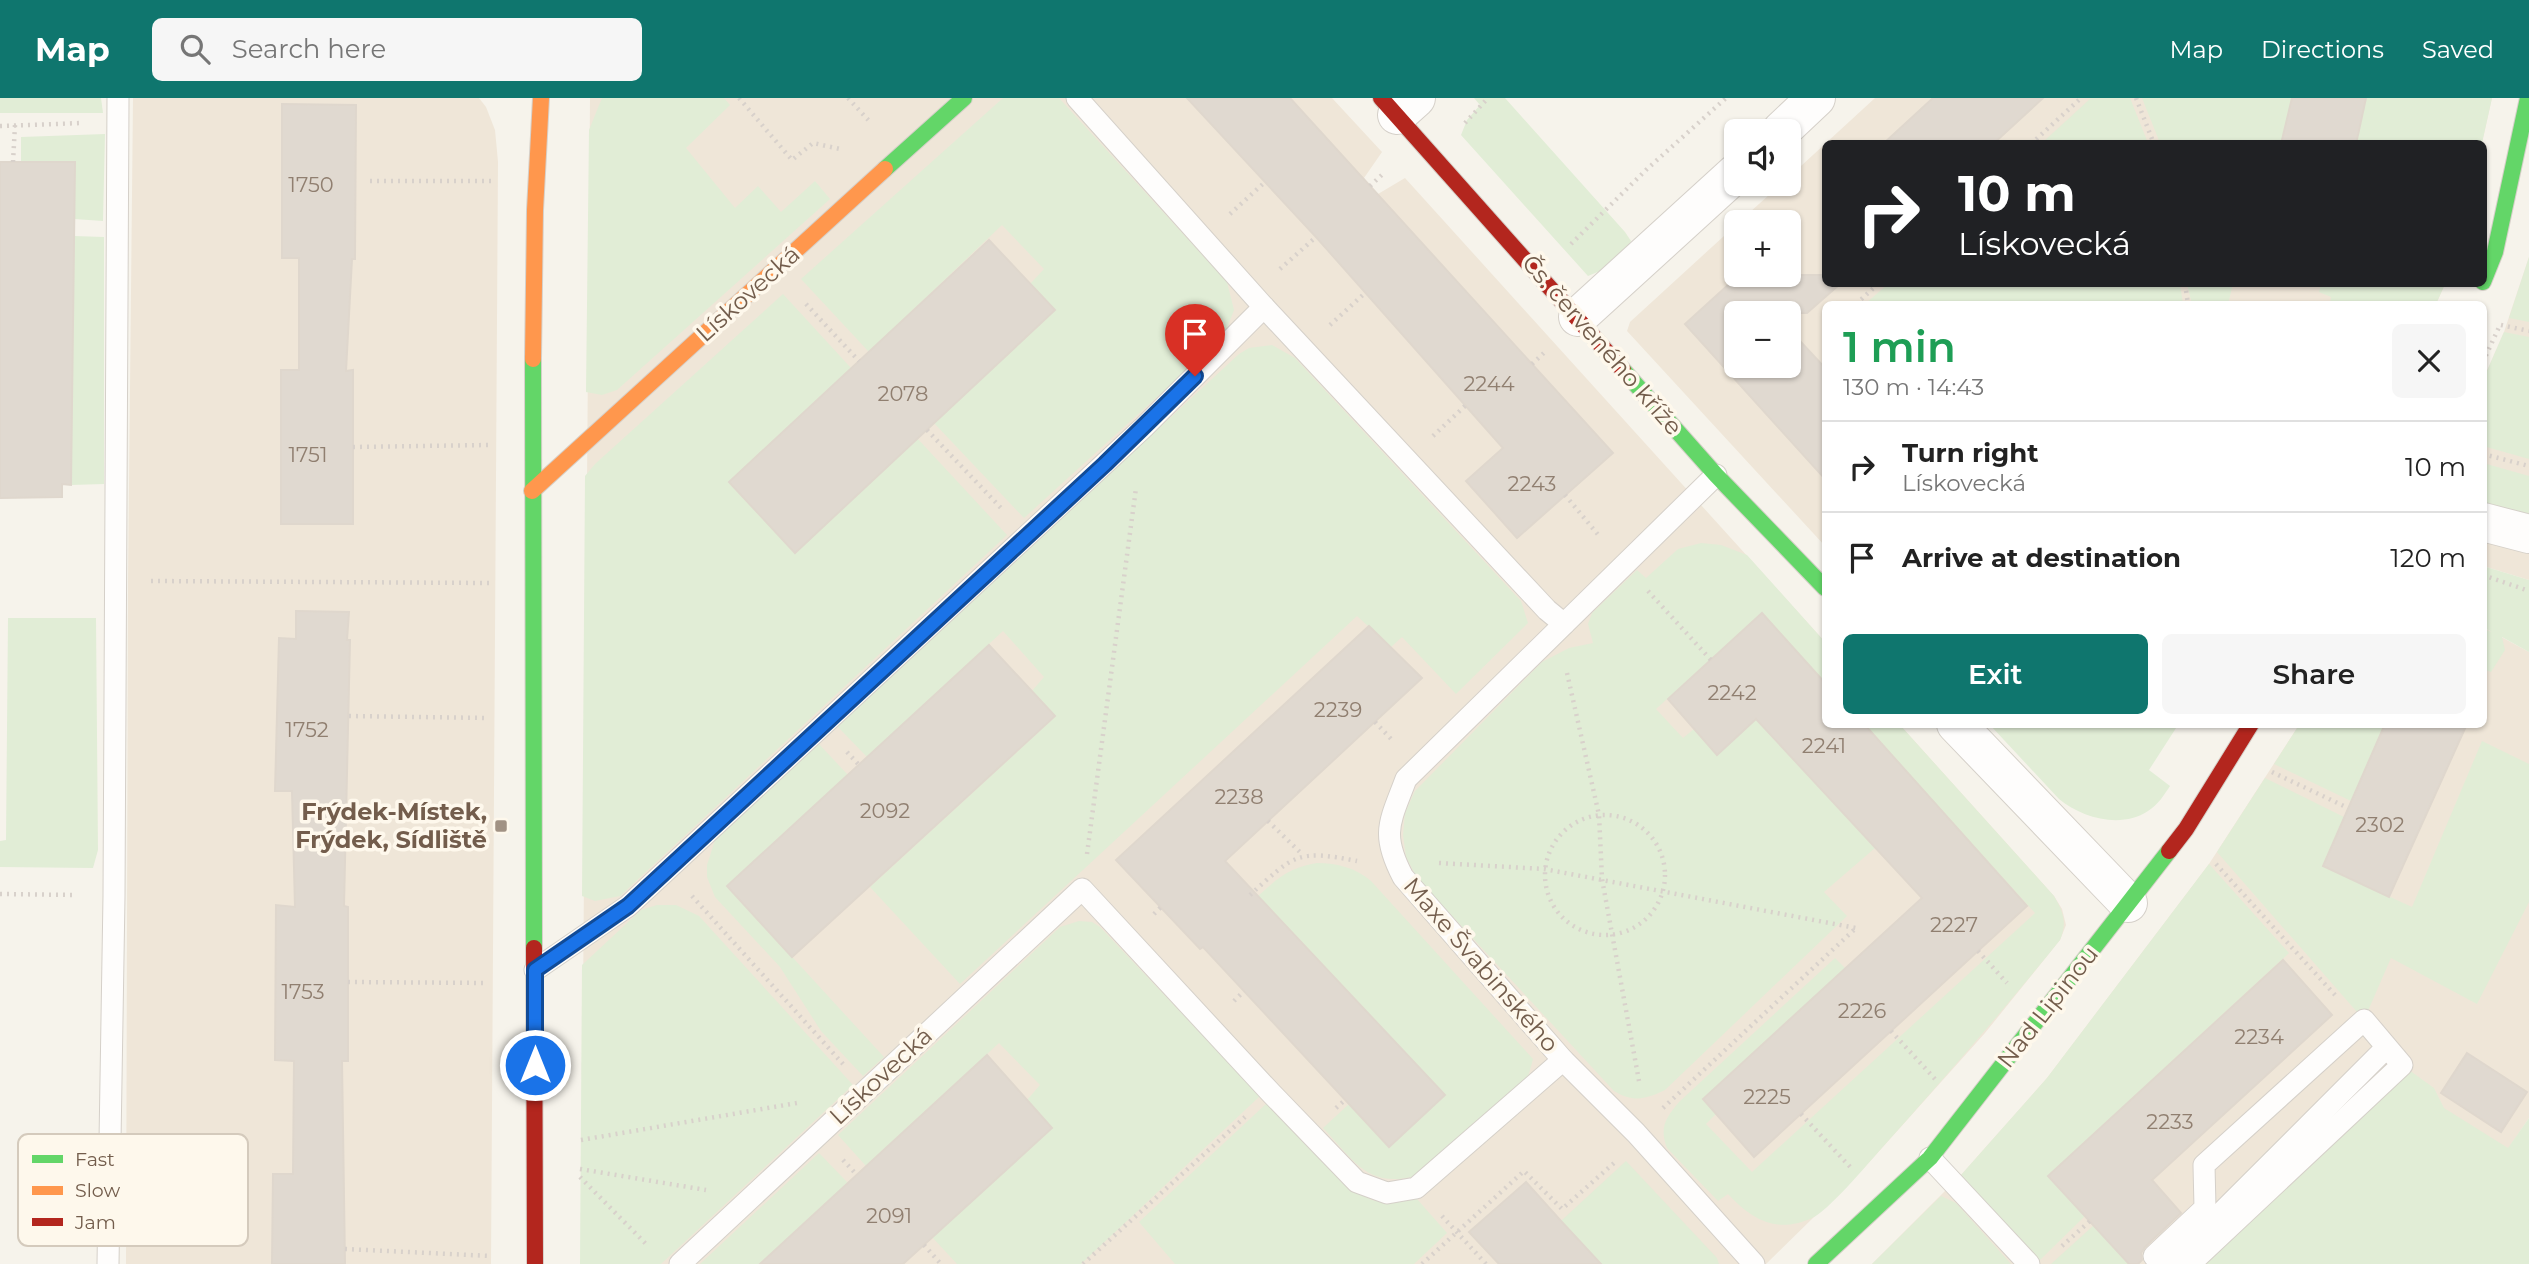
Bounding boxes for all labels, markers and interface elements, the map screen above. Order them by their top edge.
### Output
search box [152,18,642,81]
text: Map [35,29,110,69]
icon: search [176,30,214,68]
text: Search here [232,33,386,65]
text: Map [2170,35,2223,64]
text: Directions [2261,35,2384,64]
text: Saved [2422,35,2494,64]
map controls [1724,119,1801,378]
button: sound [1724,119,1801,196]
text: 10 m [1958,164,2076,223]
icon: right [1843,168,1934,259]
house number: 1750 [288,172,334,197]
button: + [1724,210,1801,287]
text: Lískovecká [1958,224,2131,263]
street label: Lískovecká [690,239,806,348]
street label: Čs. červeného kříže [1516,249,1689,441]
button: − [1724,301,1801,378]
pin [1165,304,1225,376]
icon: arrive [1176,315,1214,353]
text: 1 min [1843,321,1956,373]
button: close [2392,324,2466,398]
house number: 2244 [1463,371,1515,396]
text: 130 m · 14:43 [1843,373,1984,401]
house number: 2078 [878,381,929,406]
text: Turn right [1902,437,2038,469]
house number: 1751 [288,442,328,467]
icon: right [1843,448,1881,486]
text: 10 m [2405,451,2466,483]
text: Lískovecká [1902,469,2026,497]
house number: 2243 [1508,471,1556,496]
icon: arrive [1843,539,1881,577]
text: Arrive at destination [1902,542,2181,574]
text: 120 m [2390,542,2466,574]
button: Exit [1843,634,2148,714]
button: Share [2162,634,2466,714]
house number: 2242 [1707,680,1757,705]
house number: 2239 [1314,697,1362,722]
house number: 1752 [285,717,329,742]
house number: 2241 [1802,733,1846,758]
house number: 2238 [1214,784,1264,809]
place label: Frýdek-Místek, Frýdek, Sídliště [295,797,487,854]
house number: 2092 [860,798,910,823]
house number: 2302 [2355,812,2405,837]
marker: Frýdek-Místek, Frýdek, Sídliště [493,818,509,834]
street label: Maxe Švabinského [1398,871,1565,1058]
house number: 2227 [1930,912,1978,937]
street label: Nad Lipinou [1991,940,2104,1074]
house number: 1753 [281,979,325,1004]
house number: 2226 [1838,998,1886,1023]
street label: Lískovecká [823,1021,938,1130]
house number: 2234 [2234,1024,2284,1049]
position arrow [498,1028,572,1102]
house number: 2225 [1743,1084,1791,1109]
house number: 2233 [2146,1109,2194,1134]
legend [18,1134,248,1246]
text: Fast [75,1148,115,1171]
text: Slow [75,1179,120,1202]
house number: 2091 [866,1203,912,1228]
text: Jam [74,1211,116,1234]

